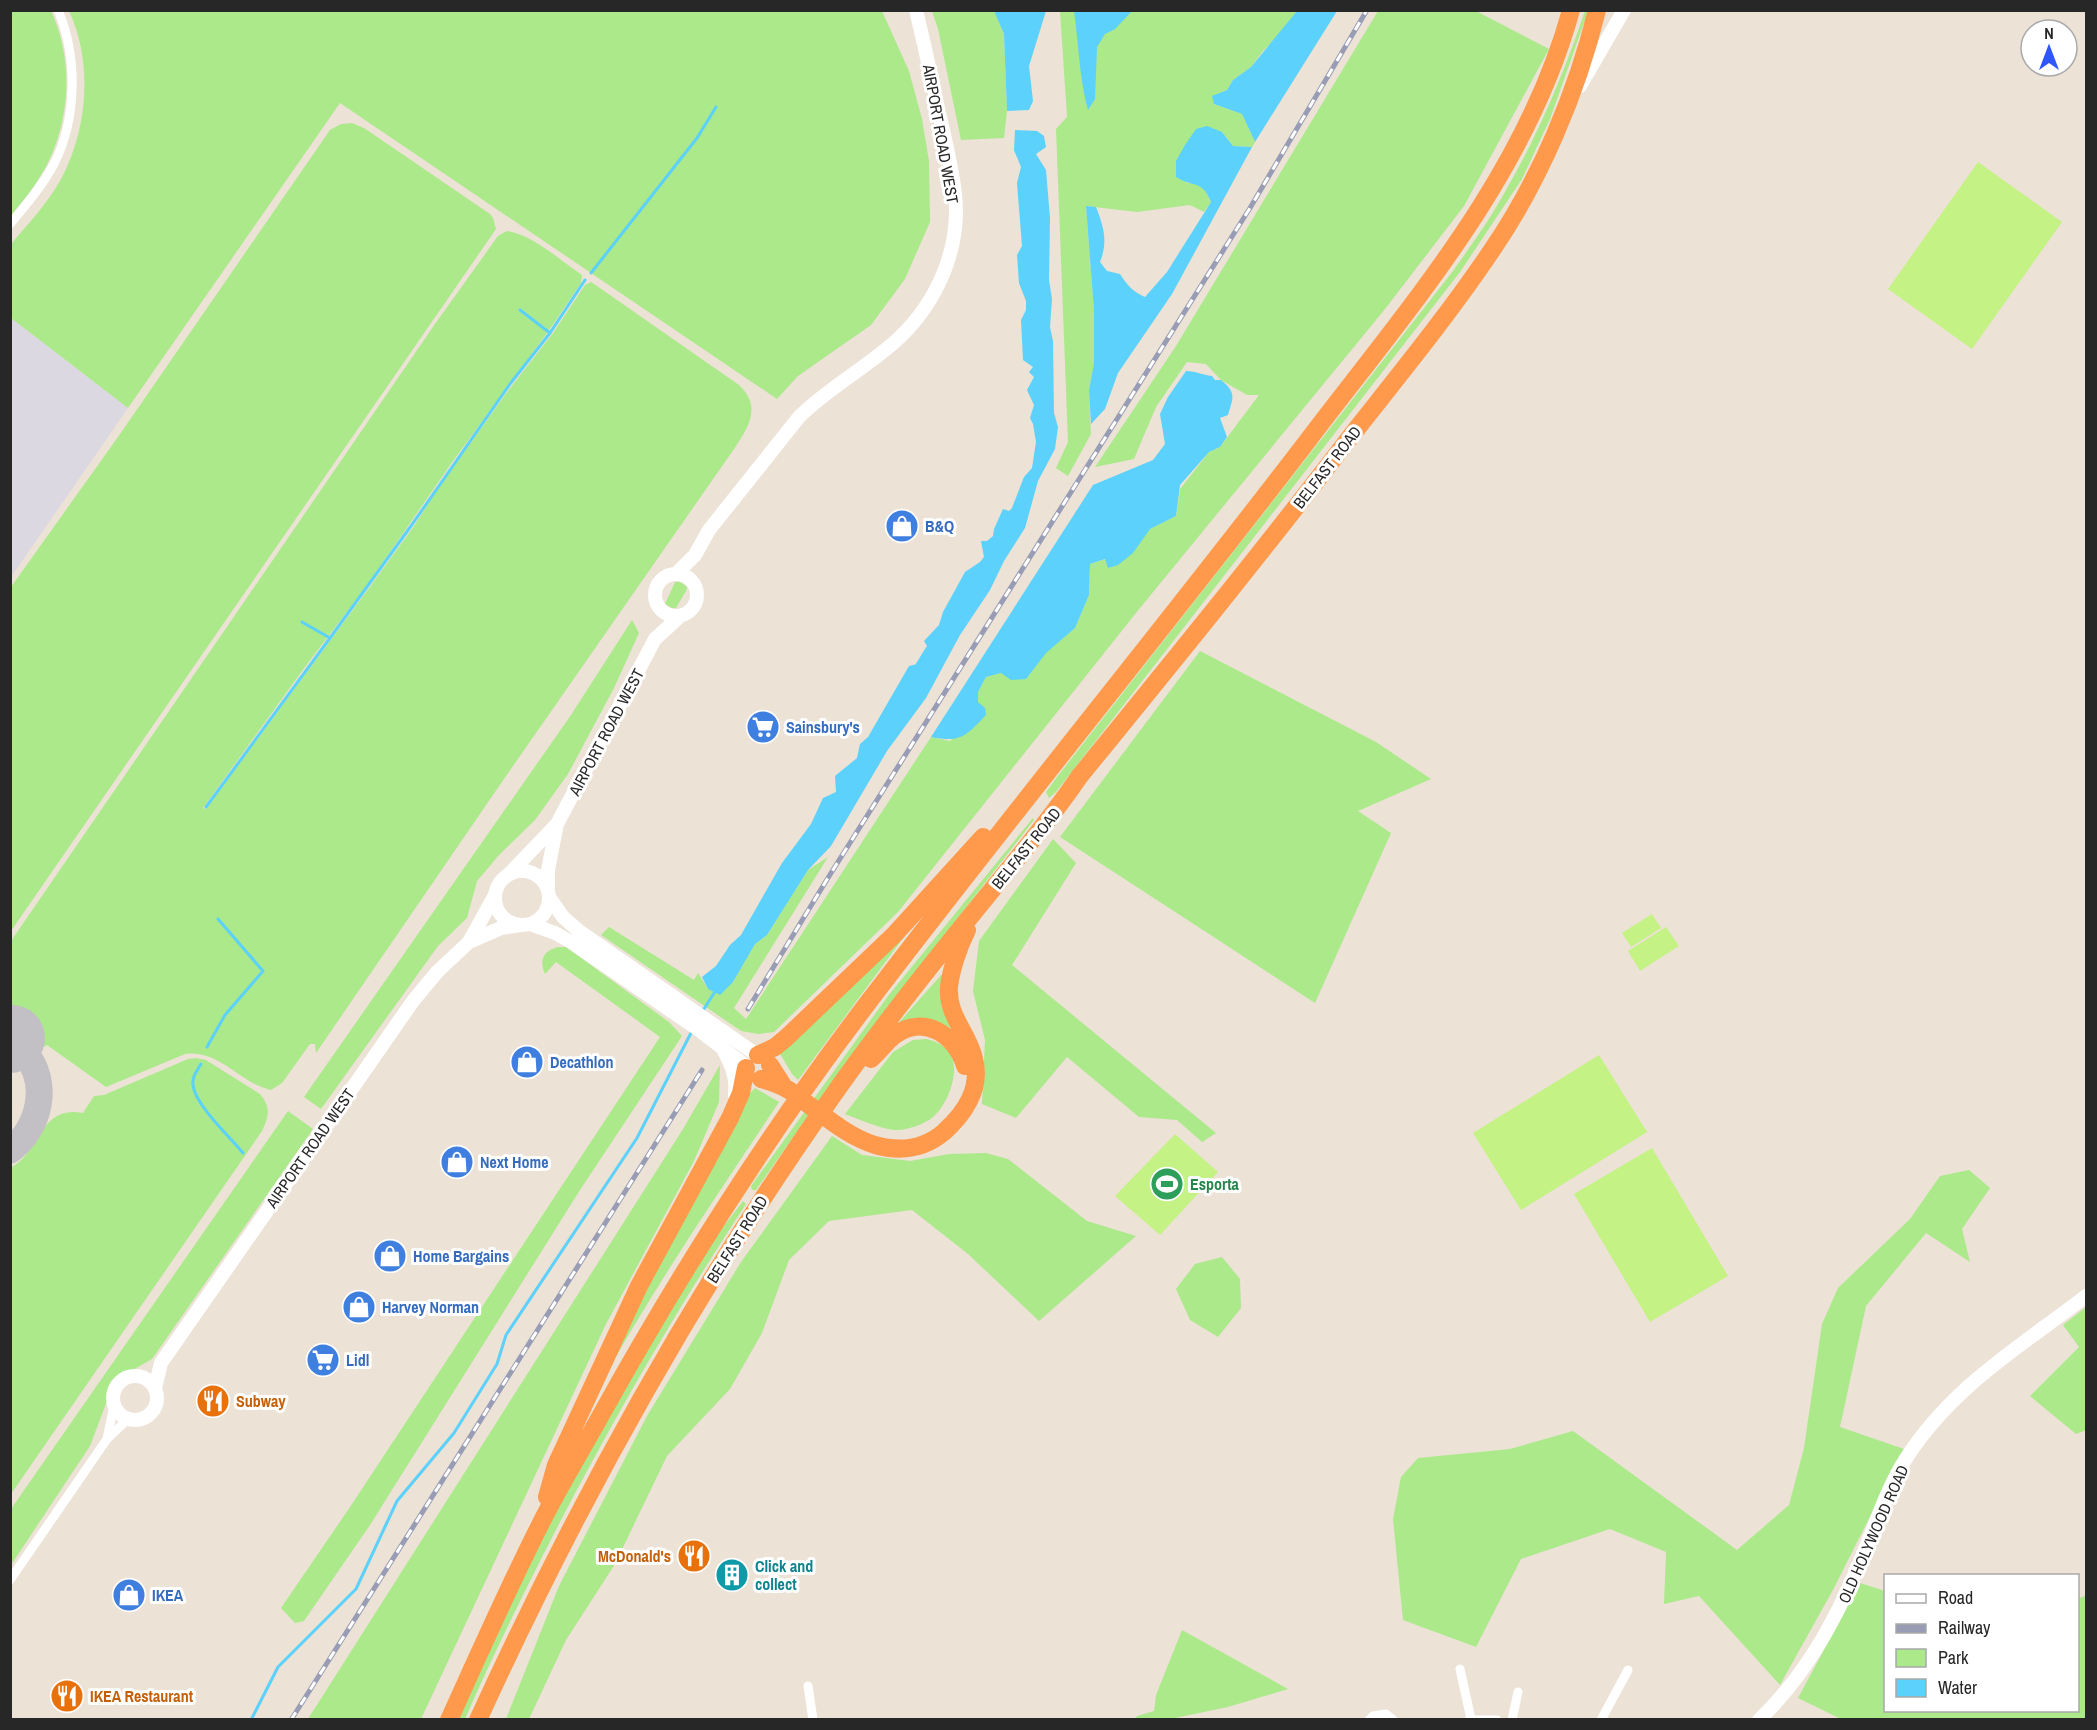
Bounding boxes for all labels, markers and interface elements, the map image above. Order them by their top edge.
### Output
north arrow [2019,18,2079,78]
text: N [2044,22,2054,44]
street label: AIRPORT ROAD WEST [918,62,964,205]
street label: BELFAST ROAD [1288,421,1366,513]
shop icon: B&Q [884,508,920,544]
place label: B&Q [925,515,954,537]
street label: AIRPORT ROAD WEST [563,665,649,800]
supermarket icon: Sainsbury's [745,709,781,745]
place label: Sainsbury's [786,716,860,738]
street label: BELFAST ROAD [986,803,1066,893]
shop icon: Decathlon [509,1044,545,1080]
place label: Decathlon [550,1051,613,1073]
street label: AIRPORT ROAD WEST [260,1084,359,1213]
shop icon: Next Home [439,1144,475,1180]
place label: Next Home [480,1151,549,1173]
sports icon: Esporta [1149,1166,1185,1202]
place label: Esporta [1190,1173,1240,1195]
street label: BELFAST ROAD [701,1191,773,1287]
shop icon: Home Bargains [372,1238,408,1274]
place label: Home Bargains [413,1245,509,1267]
shop icon: Harvey Norman [341,1289,377,1325]
place label: Harvey Norman [382,1296,479,1318]
supermarket icon: Lidl [305,1342,341,1378]
place label: Lidl [346,1349,369,1371]
restaurant icon: Subway [195,1383,231,1419]
place label: Subway [236,1390,286,1412]
street label: OLD HOLYWOOD ROAD [1833,1461,1913,1607]
restaurant icon: McDonald's [676,1538,712,1574]
place label: McDonald's [598,1545,671,1567]
place label: Click and collect [755,1555,813,1595]
building icon: Click and collect [714,1557,750,1593]
legend [1884,1574,2079,1712]
shop icon: IKEA [111,1577,147,1613]
place label: IKEA [152,1584,184,1606]
text: Road [1938,1585,1973,1610]
text: Railway [1938,1615,1991,1640]
text: Park [1938,1645,1969,1670]
text: Water [1938,1675,1977,1700]
restaurant icon: IKEA Restaurant [49,1678,85,1714]
place label: IKEA Restaurant [90,1685,194,1707]

